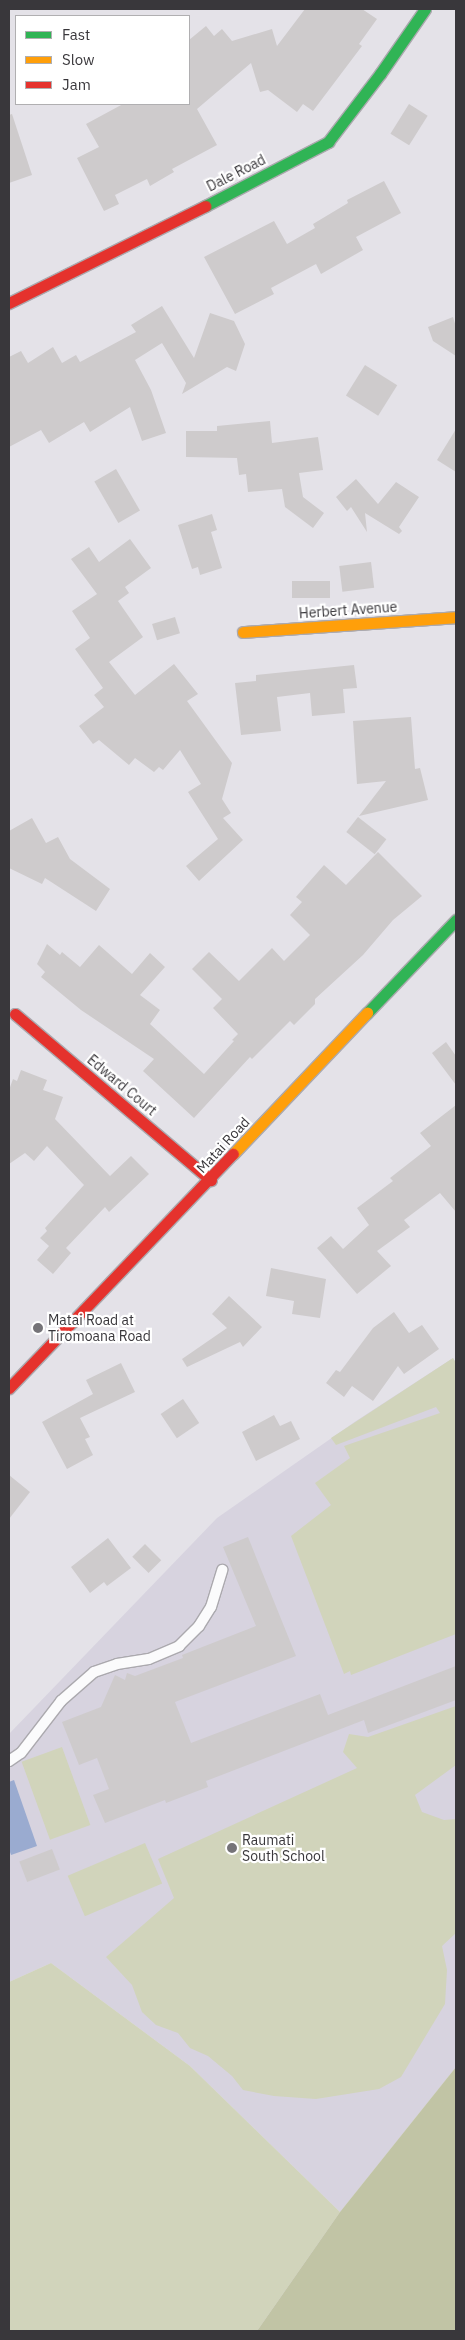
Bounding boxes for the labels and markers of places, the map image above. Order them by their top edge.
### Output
place label: Matai Road at Tiromoana Road [48,1312,151,1344]
marker: Matai Road at Tiromoana Road [32,1322,44,1334]
place label: Raumati South School [242,1832,325,1864]
marker: Raumati South School [226,1842,238,1854]

